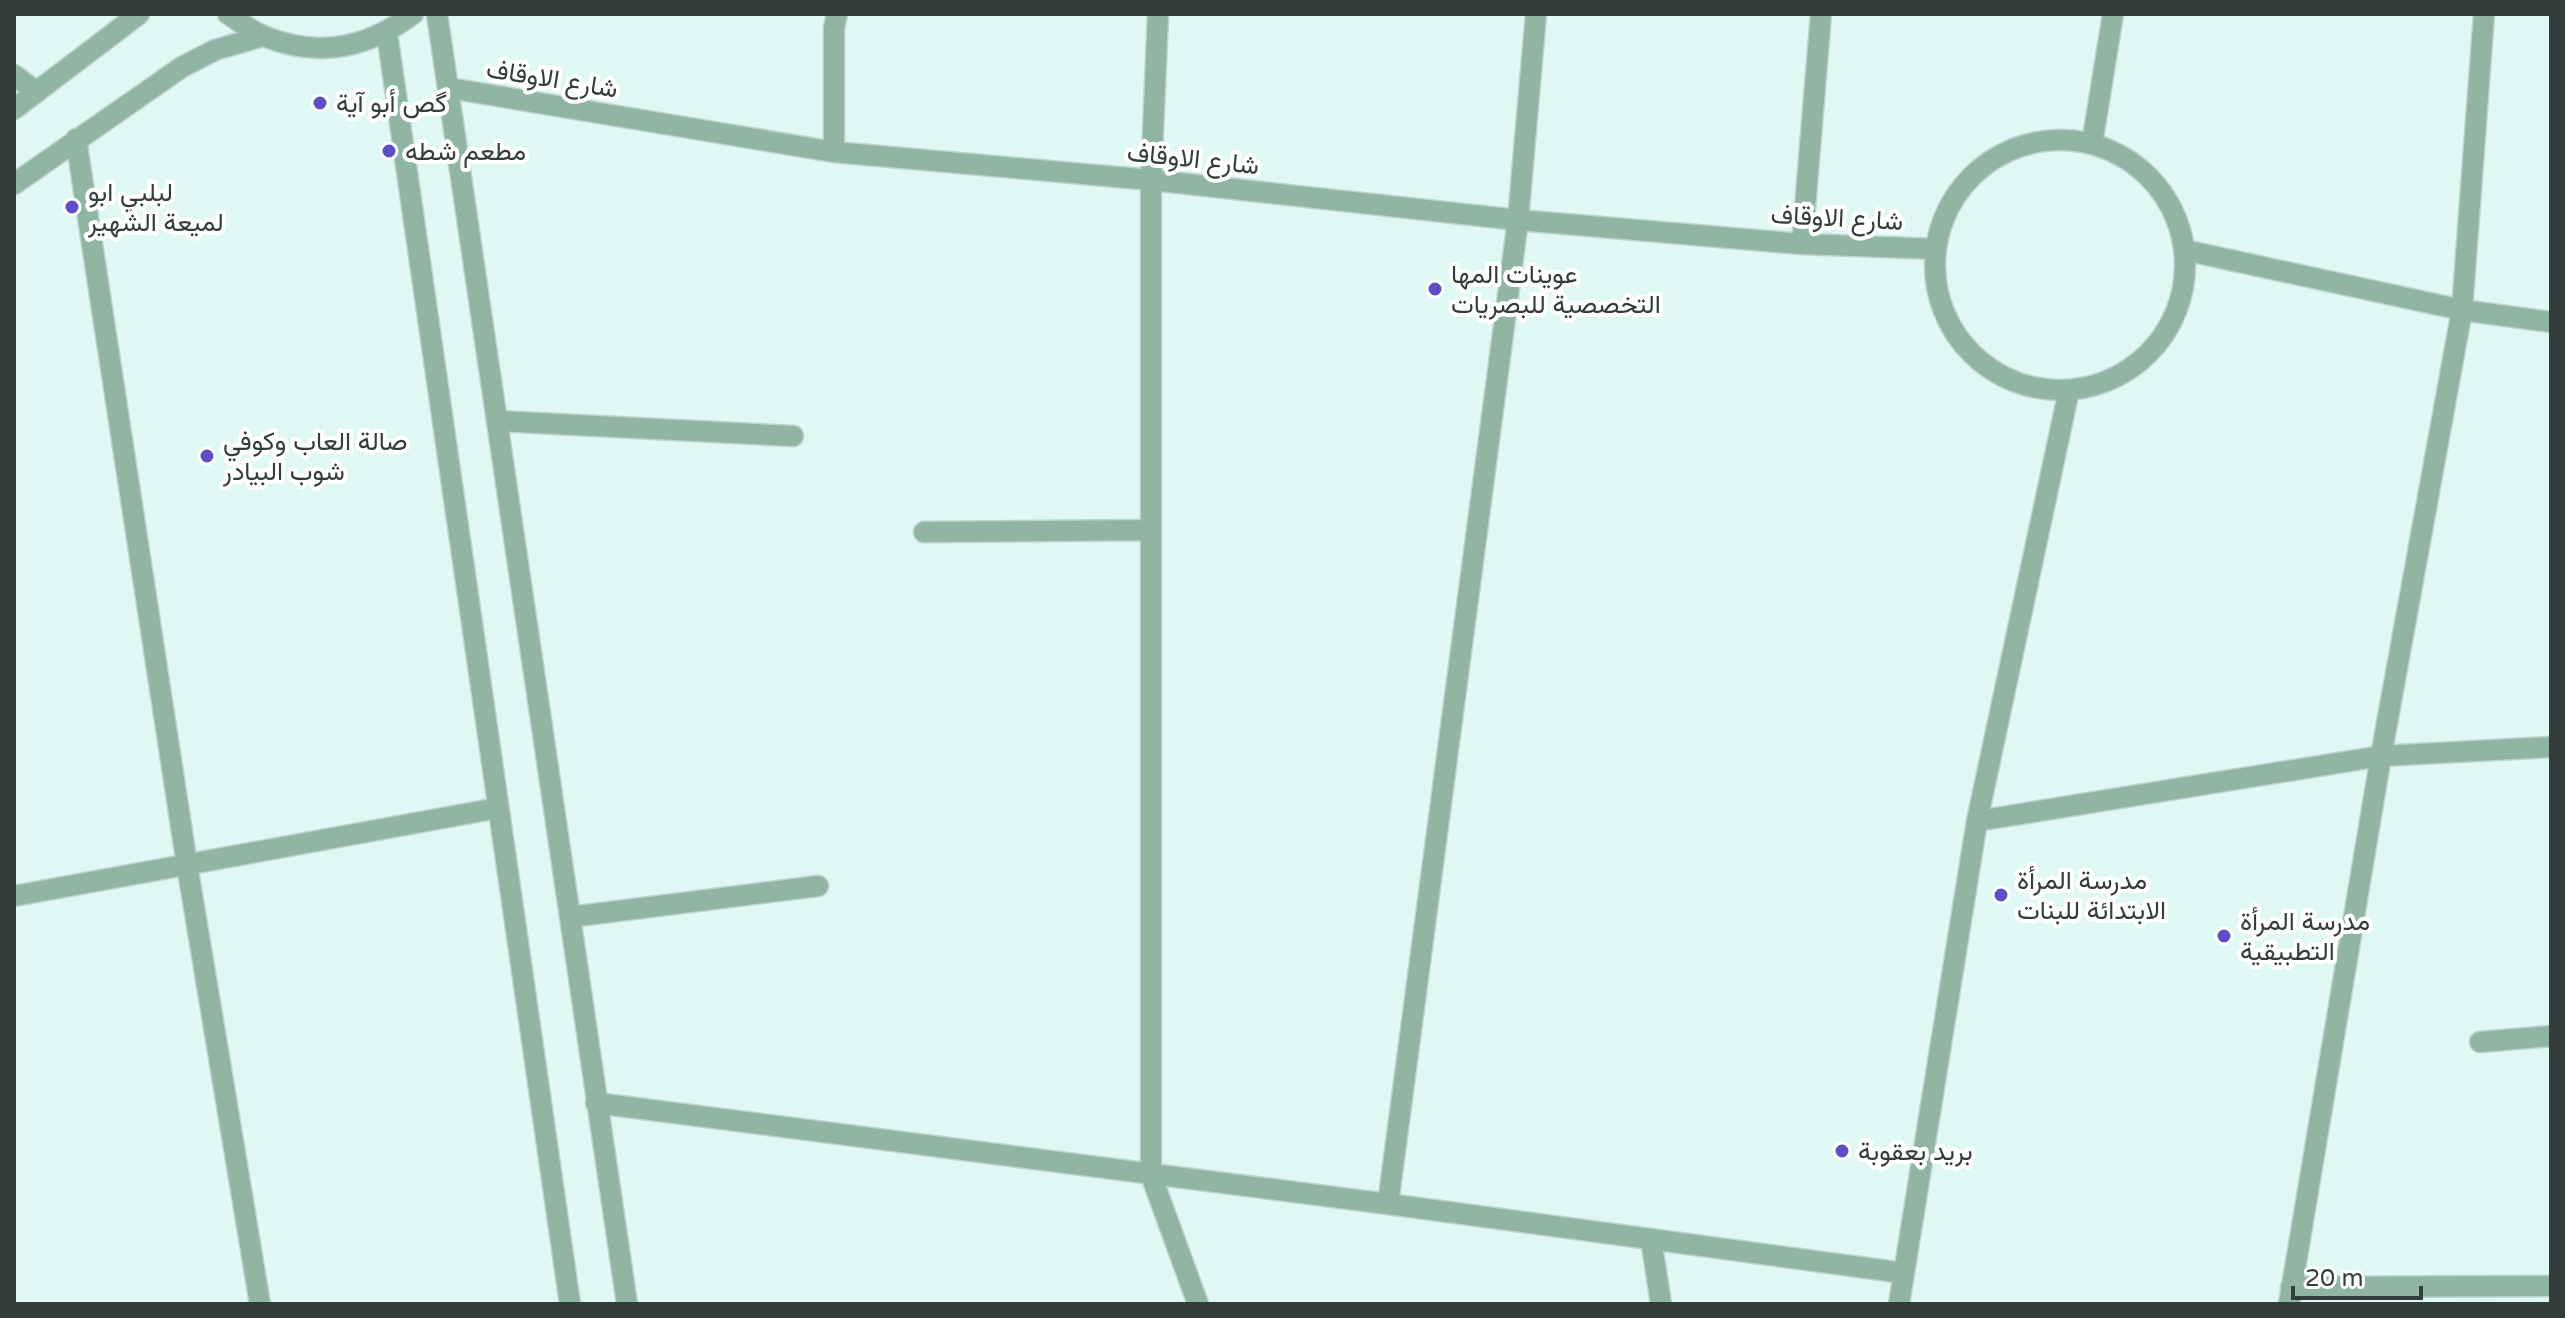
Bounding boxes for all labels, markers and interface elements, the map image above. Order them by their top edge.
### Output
street label: شارع الاوقاف [484,53,620,107]
place label: گص أبو آية [336,88,447,119]
marker: گص أبو آية [311,94,329,112]
place label: مطعم شطه [405,136,526,168]
street label: شارع الاوقاف [1125,137,1261,183]
marker: مطعم شطه [380,142,398,160]
place label: لبلبي ابو لميعة الشهير [87,177,224,238]
marker: لبلبي ابو لميعة الشهير [63,198,81,216]
street label: شارع الاوقاف [1770,199,1904,239]
place label: عوينات المها التخصصية للبصريات [1451,259,1661,320]
marker: عوينات المها التخصصية للبصريات [1426,280,1444,298]
place label: صالة العاب وكوفي شوب البيادر [222,426,407,487]
marker: صالة العاب وكوفي شوب البيادر [198,447,216,465]
place label: مدرسة المرأة الابتدائة للبنات [2017,865,2166,926]
marker: مدرسة المرأة الابتدائة للبنات [1992,886,2010,904]
place label: مدرسة المرأة التطبيقية [2240,906,2370,967]
marker: مدرسة المرأة التطبيقية [2215,927,2233,945]
place label: بريد بعقوبة [1858,1136,1973,1167]
marker: بريد بعقوبة [1833,1142,1851,1160]
scale bar [2293,1250,2421,1300]
text: 20 m [2305,1264,2363,1293]

